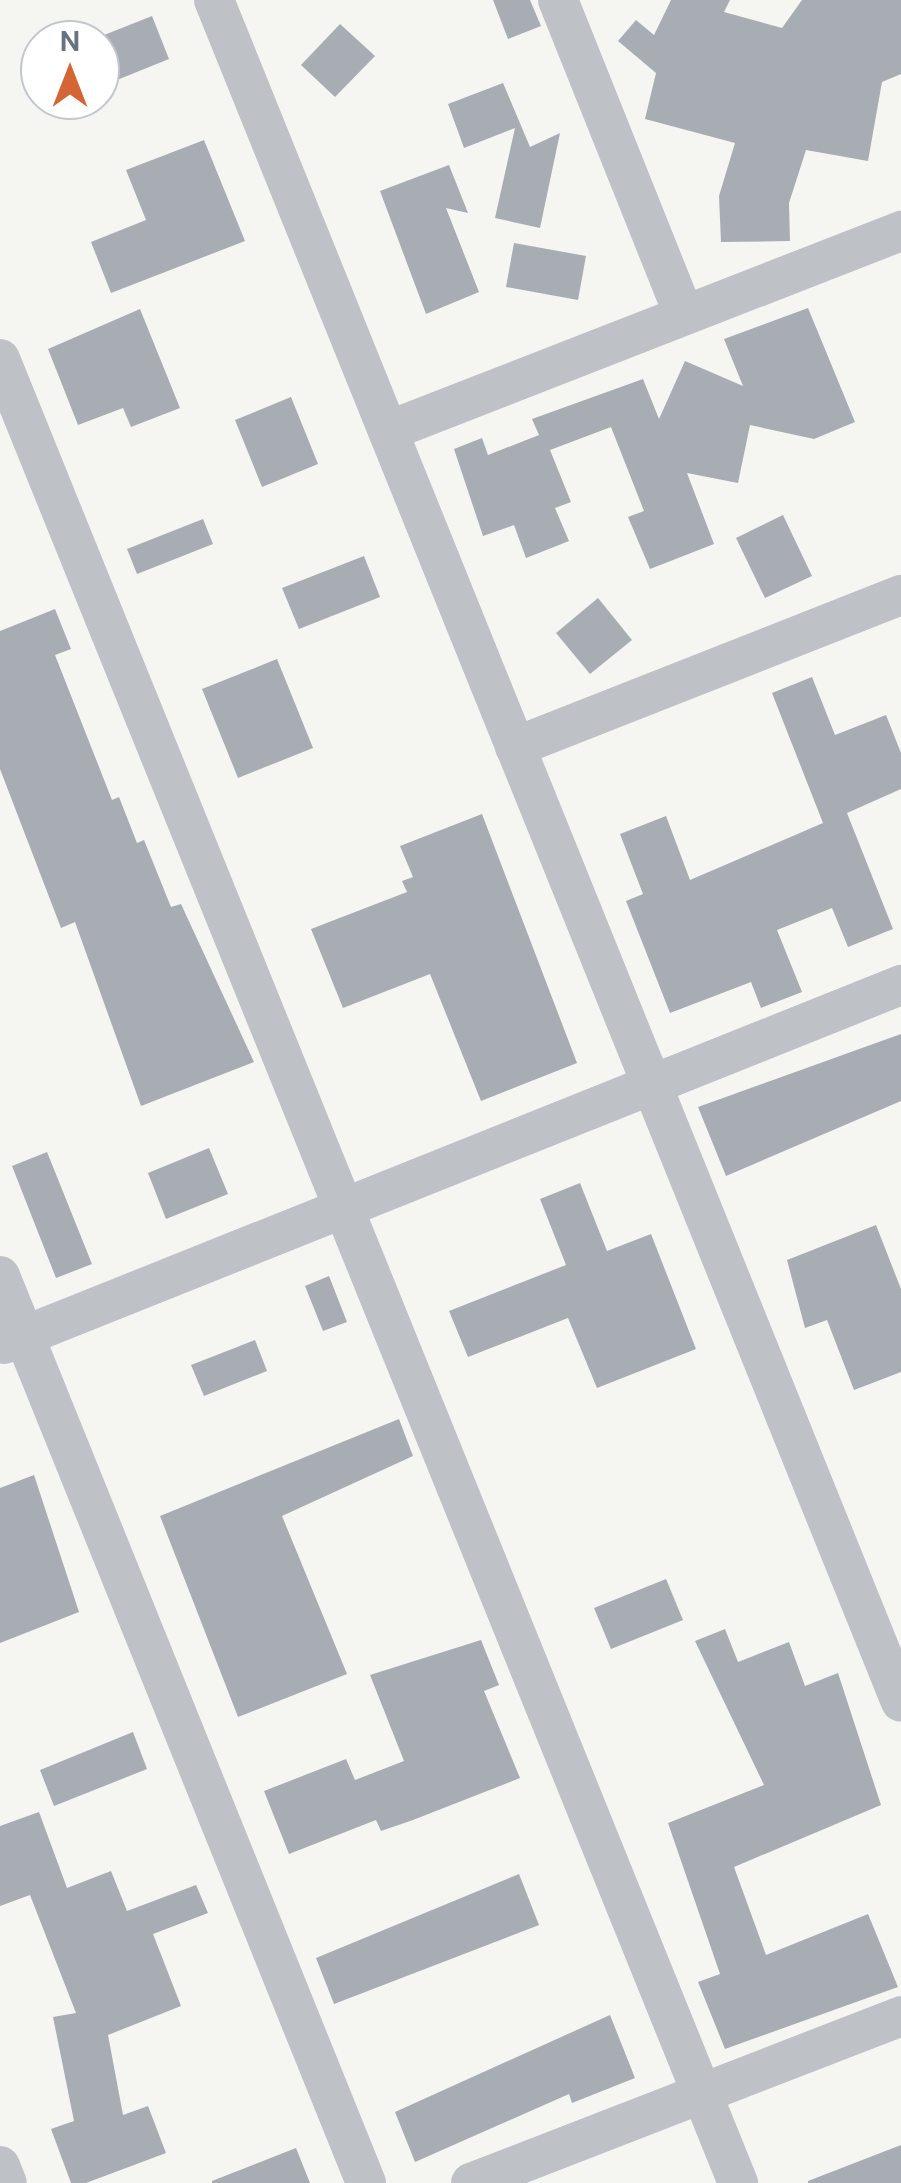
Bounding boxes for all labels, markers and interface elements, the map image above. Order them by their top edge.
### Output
north arrow [20,20,120,120]
text: N [60,23,80,60]

